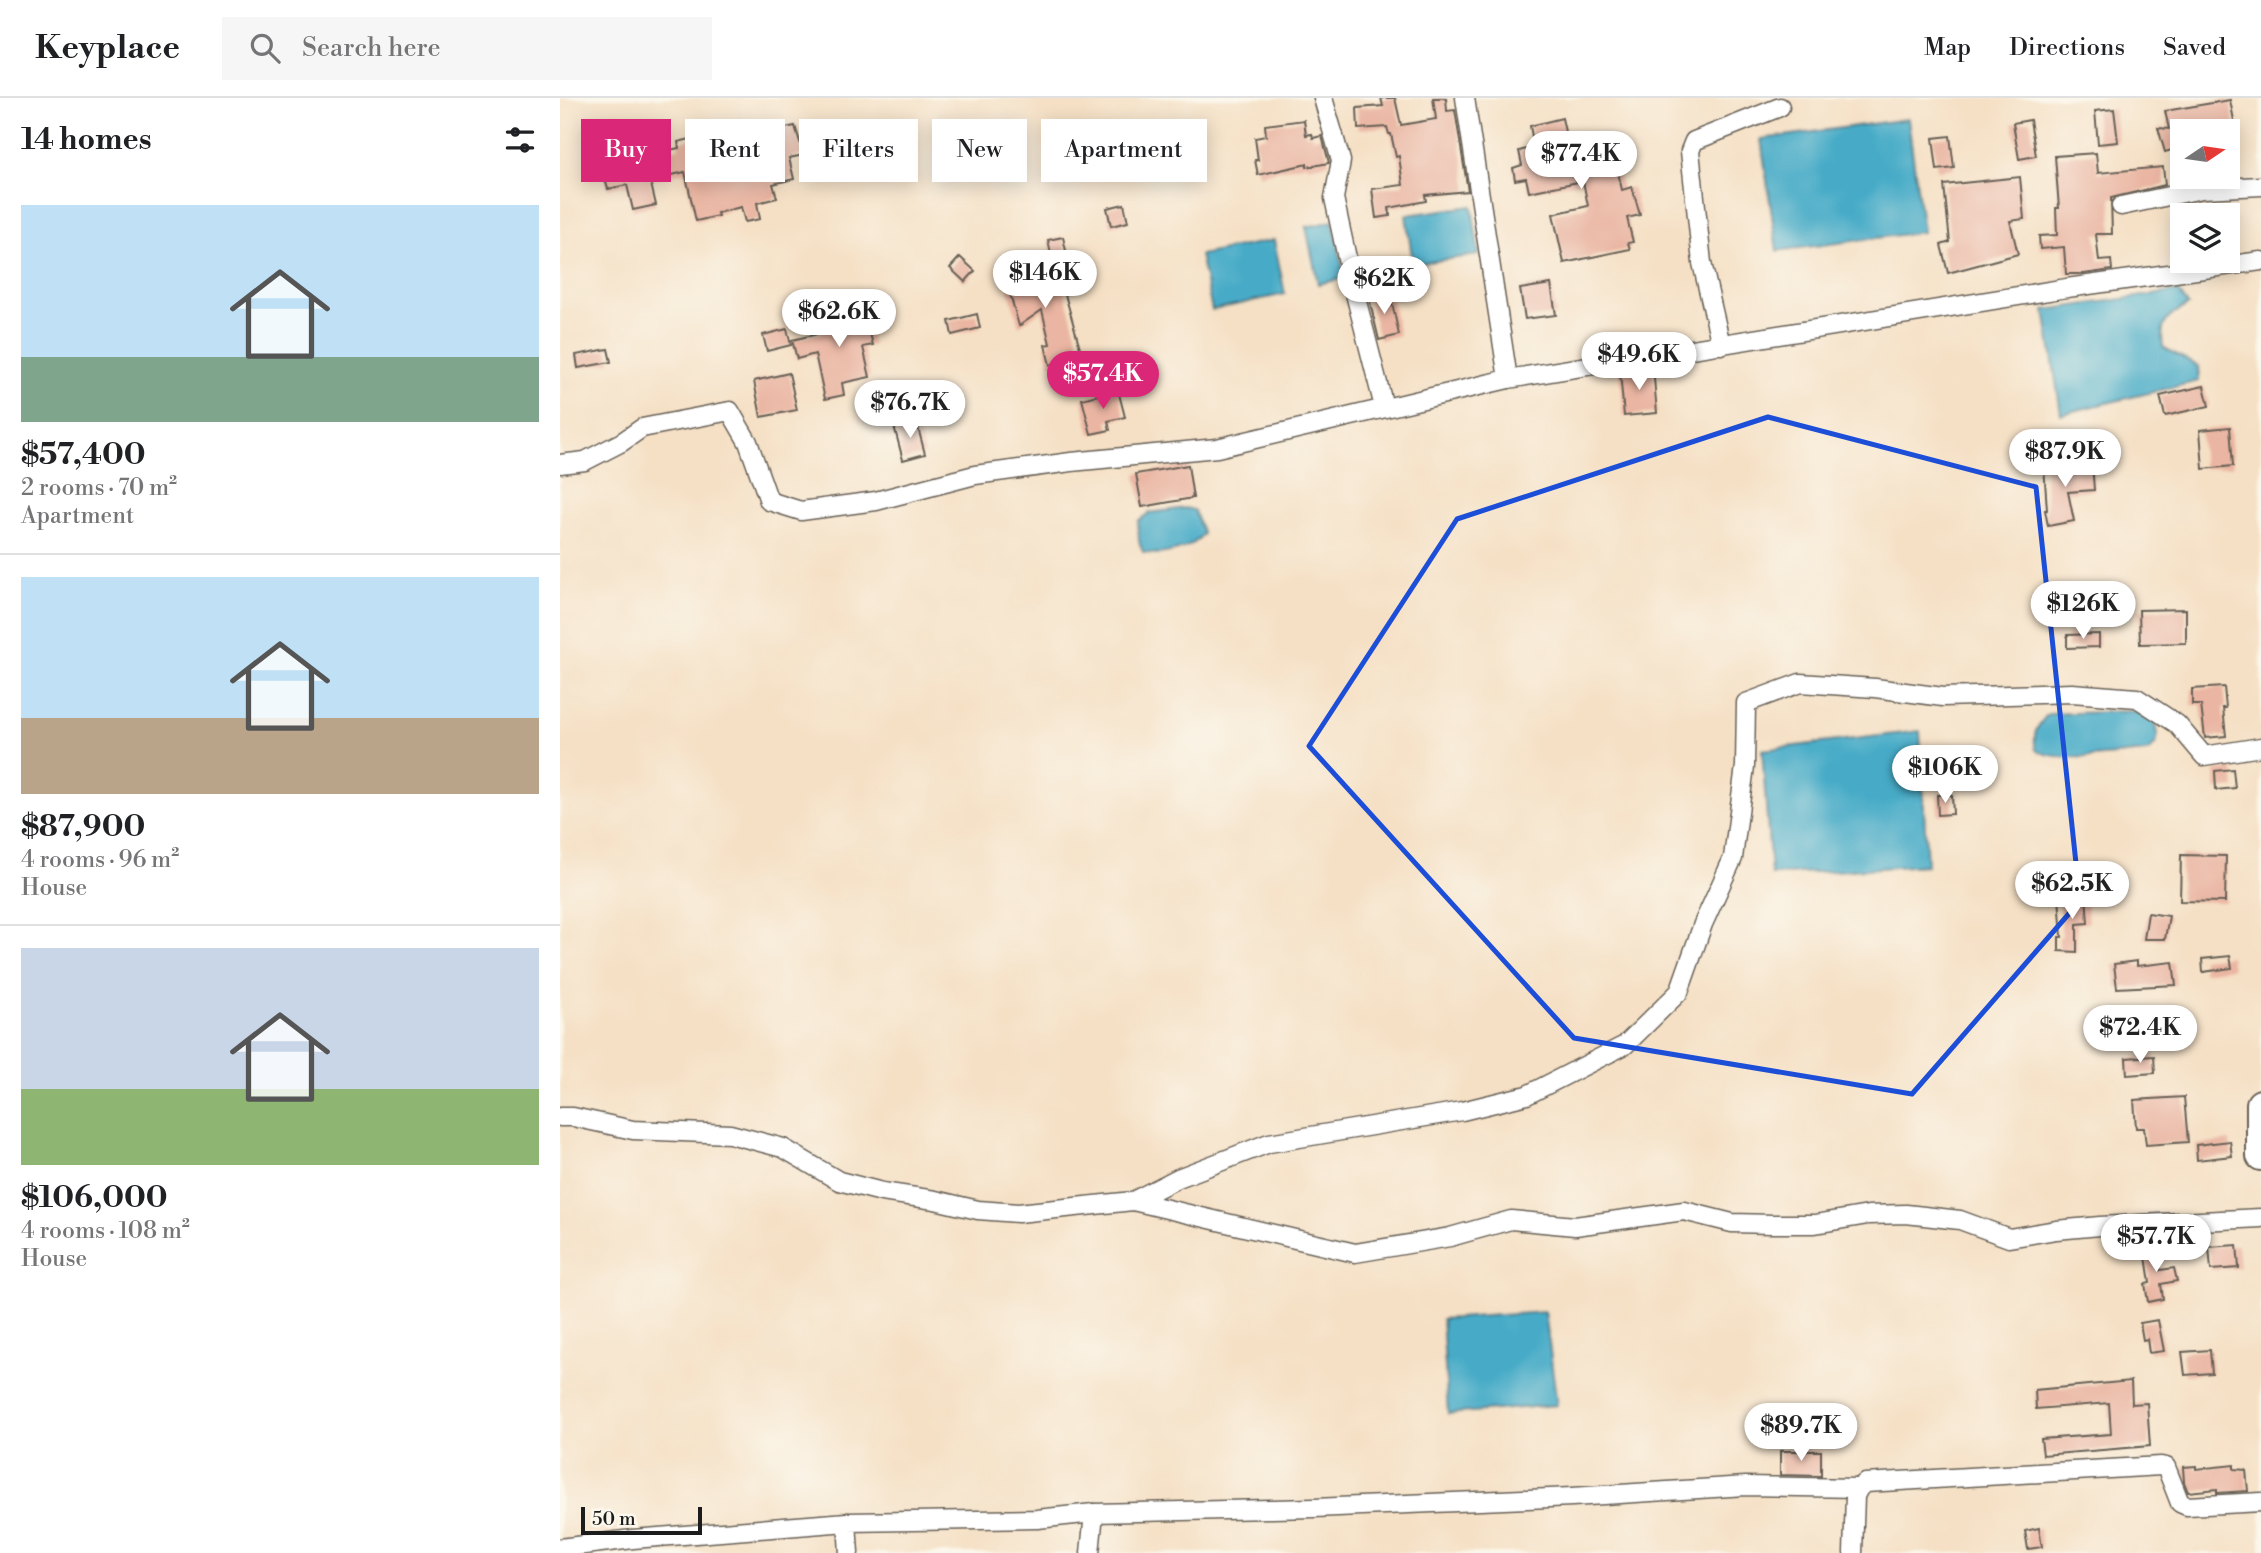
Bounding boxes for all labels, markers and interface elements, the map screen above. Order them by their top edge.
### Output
search box [222,17,712,80]
text: Keyplace [35,28,180,69]
icon: search [246,29,284,67]
text: Search here [302,32,441,64]
text: Map [1924,33,1971,63]
text: Directions [2009,33,2125,63]
text: Saved [2163,33,2226,63]
chip: Buy [581,119,671,182]
chip: Rent [685,119,785,182]
chip: Filters [799,119,918,182]
chip: New [932,119,1027,182]
chip: Apartment [1041,119,1207,182]
north arrow [2170,119,2240,189]
map controls [2170,119,2240,273]
text: 14 homes [21,121,152,159]
icon: filters [501,121,539,159]
pin: $77.4K [1524,132,1638,191]
text: $77.4K [1541,140,1621,168]
button: layers [2170,203,2240,273]
pin: $146K [996,250,1094,310]
icon: home [217,251,343,377]
pin: $62K [1343,256,1425,316]
text: $146K [1009,259,1081,287]
text: $62K [1353,265,1415,293]
pin: $62.6K [782,289,896,349]
text: $62.6K [798,298,880,326]
pin: $49.6K [1582,332,1696,392]
text: $49.6K [1597,341,1681,369]
pin: $57.4K [1046,352,1160,411]
text: $57.4K [1063,360,1143,388]
pin: $76.7K [853,380,967,440]
text: $76.7K [870,389,950,417]
pin: $87.9K [2008,430,2122,489]
text: $57,400 [21,436,146,474]
text: $87.9K [2025,438,2105,466]
text: 2 rooms · 70 m² [21,474,177,502]
text: Apartment [21,502,134,530]
pin: $126K [2034,582,2132,641]
text: $126K [2047,590,2119,618]
icon: home [217,623,343,749]
pin: $106K [1896,746,1994,805]
text: $106K [1908,754,1982,782]
text: $87,900 [21,808,145,846]
text: 4 rooms · 96 m² [21,846,179,874]
pin: $62.5K [2015,862,2129,921]
text: $62.5K [2031,870,2113,898]
text: House [21,874,87,902]
icon: home [217,994,343,1120]
pin: $72.4K [2083,1006,2197,1065]
text: $72.4K [2099,1014,2181,1042]
text: $106,000 [21,1179,168,1217]
pin: $57.7K [2099,1214,2213,1274]
text: 4 rooms · 108 m² [21,1217,190,1245]
text: $57.7K [2117,1223,2195,1251]
text: House [21,1245,87,1273]
pin: $89.7K [1744,1404,1858,1463]
text: $89.7K [1760,1412,1842,1440]
scale bar [581,1504,702,1536]
text: 50 m [592,1507,636,1531]

